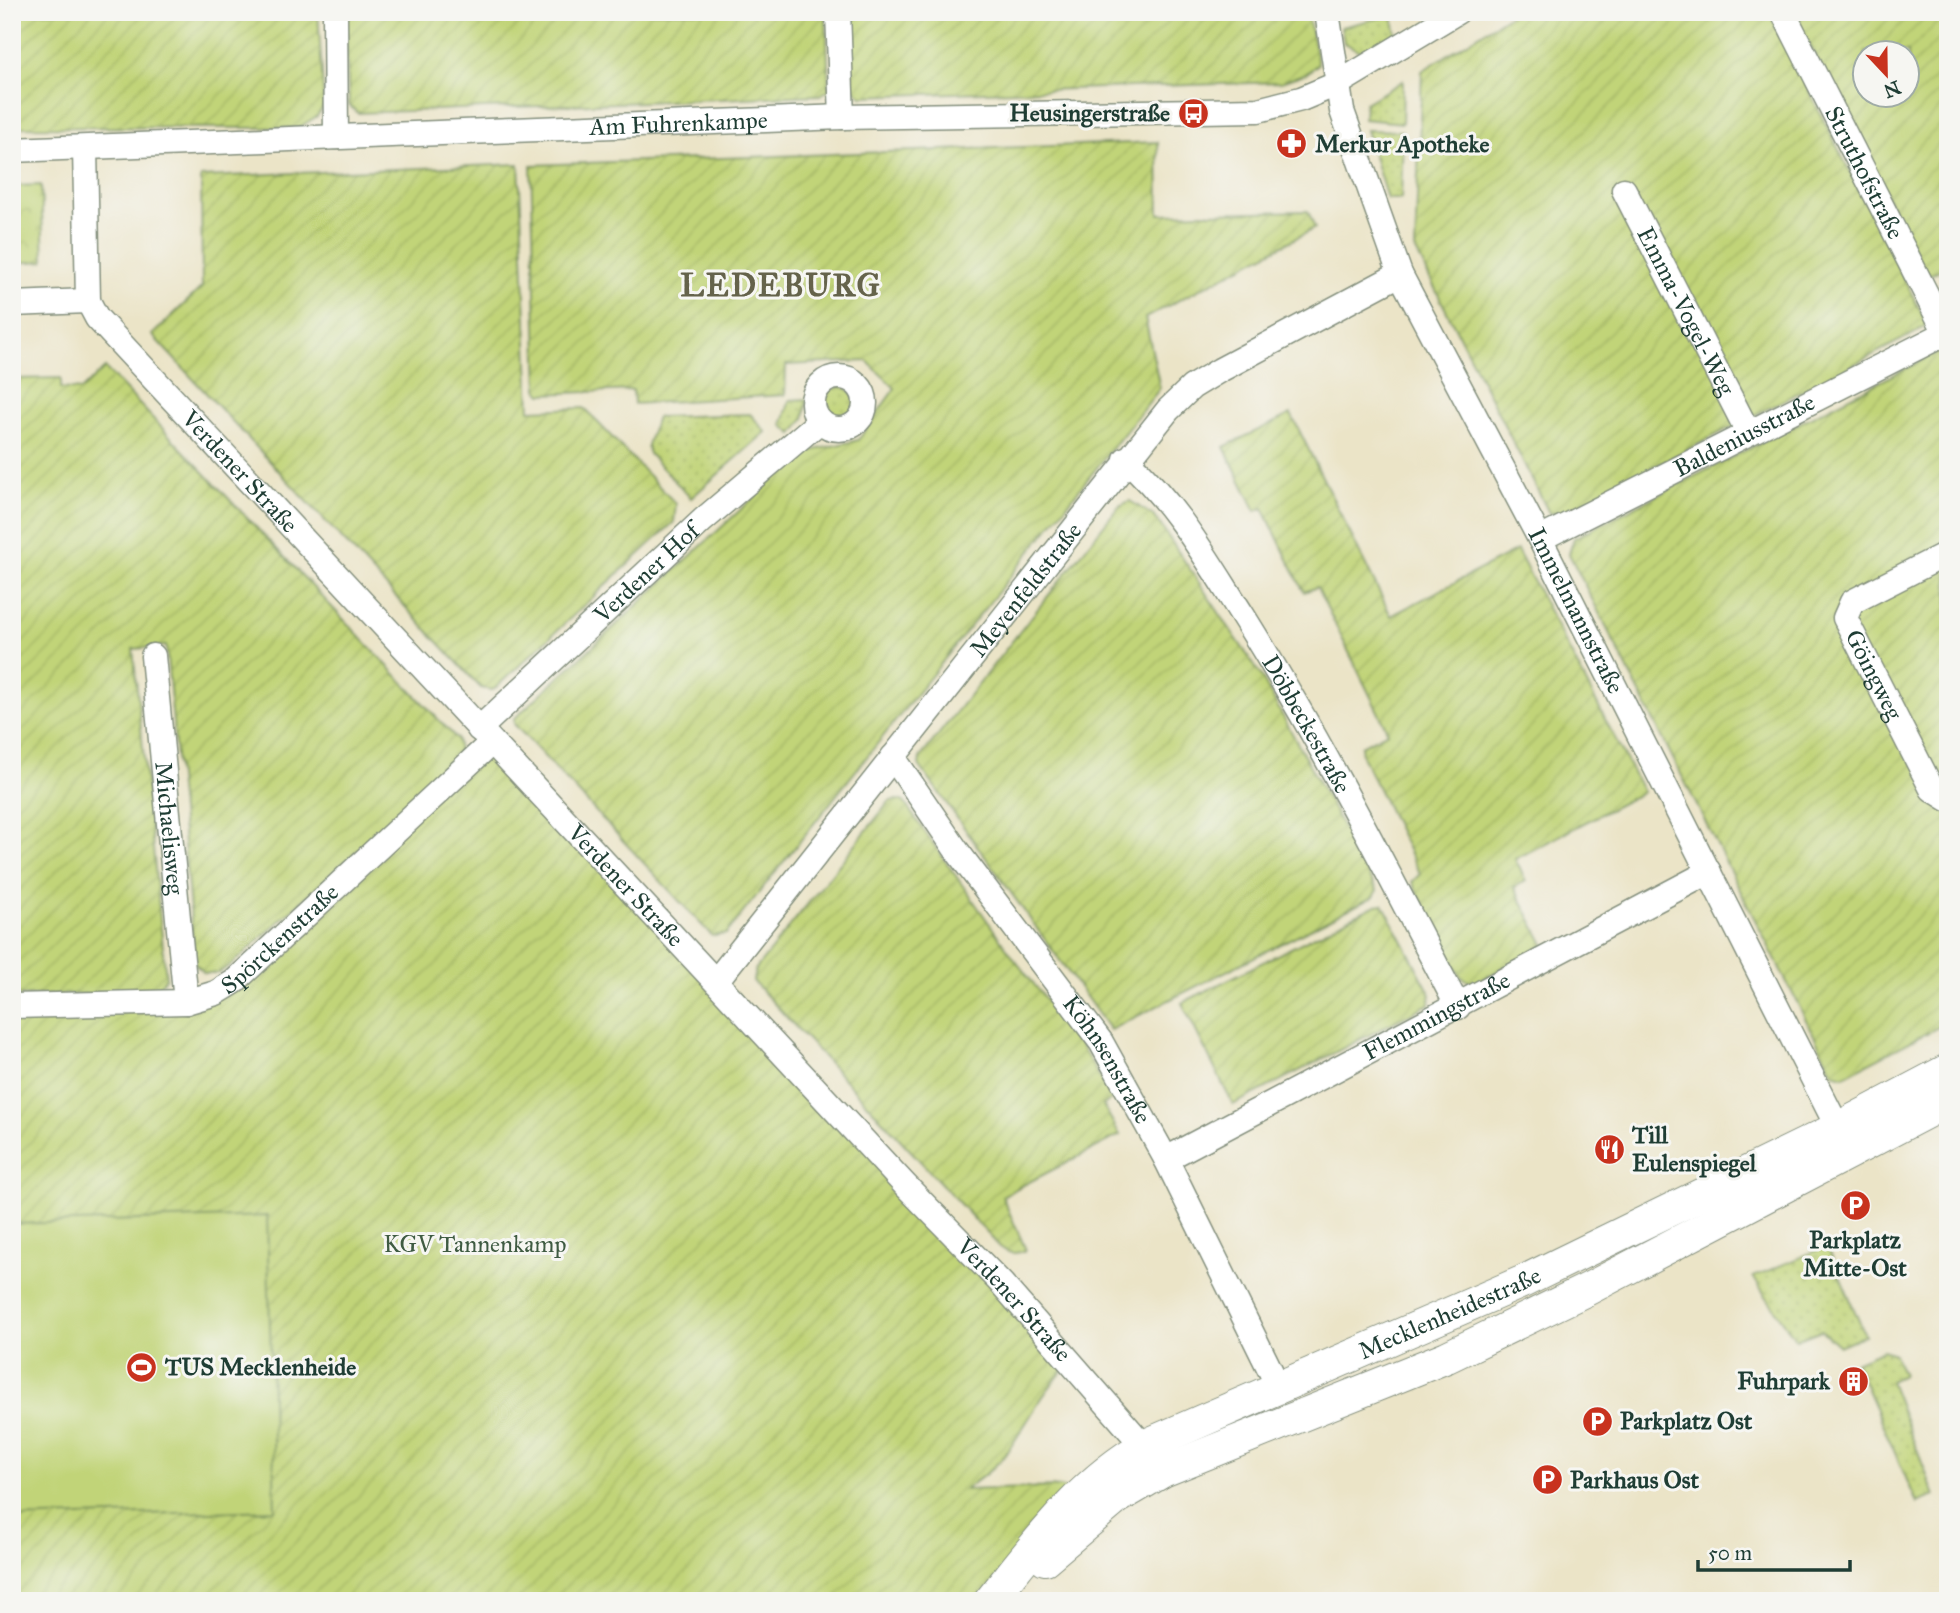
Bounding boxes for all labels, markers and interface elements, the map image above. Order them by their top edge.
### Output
north arrow [1852,38,1922,108]
text: N [1880,76,1904,103]
bus stop icon: Heusingerstraße [1176,96,1210,130]
place label: Heusingerstraße [1009,98,1170,128]
street label: Struthofstraße [1818,101,1911,244]
street label: Am Fuhrenkampe [588,105,768,142]
pharmacy icon: Merkur Apotheke [1275,127,1309,161]
place label: Merkur Apotheke [1315,129,1489,159]
street label: Emma-Vogel-Weg [1630,222,1742,401]
district label: LEDEBURG [680,266,882,305]
street label: Baldeniusstraße [1669,387,1820,484]
street label: Verdener Straße [175,403,304,539]
street label: Verdener Hof [587,513,708,630]
street label: Meyenfeldstraße [963,516,1088,663]
street label: Immelmannstraße [1522,522,1631,699]
street label: Göingweg [1838,625,1910,726]
street label: Döbbeckestraße [1255,650,1358,799]
street label: Michaelisweg [148,760,191,897]
street label: Verdener Straße [561,817,690,953]
street label: Spörckenstraße [216,877,345,1001]
street label: Flemmingstraße [1358,965,1515,1067]
street label: Köhnsenstraße [1056,989,1158,1129]
place label: Till Eulenspiegel [1631,1120,1757,1178]
restaurant icon: Till Eulenspiegel [1592,1132,1626,1166]
parking icon: Parkplatz Mitte-Ost [1838,1189,1872,1223]
place label: Parkplatz Mitte-Ost [1803,1225,1907,1283]
park label: KGV Tannenkamp [383,1229,567,1259]
street label: Verdener Straße [950,1231,1078,1368]
street label: Mecklenheidestraße [1354,1260,1546,1366]
sports icon: TUS Mecklenheide [125,1350,159,1384]
place label: TUS Mecklenheide [164,1352,356,1382]
building icon: Fuhrpark [1836,1364,1870,1398]
place label: Fuhrpark [1737,1366,1831,1396]
parking icon: Parkplatz Ost [1580,1404,1614,1438]
place label: Parkplatz Ost [1620,1406,1753,1436]
parking icon: Parkhaus Ost [1530,1463,1564,1497]
place label: Parkhaus Ost [1570,1465,1700,1495]
scale bar [1698,1529,1850,1573]
text: 50 m [1708,1540,1753,1566]

